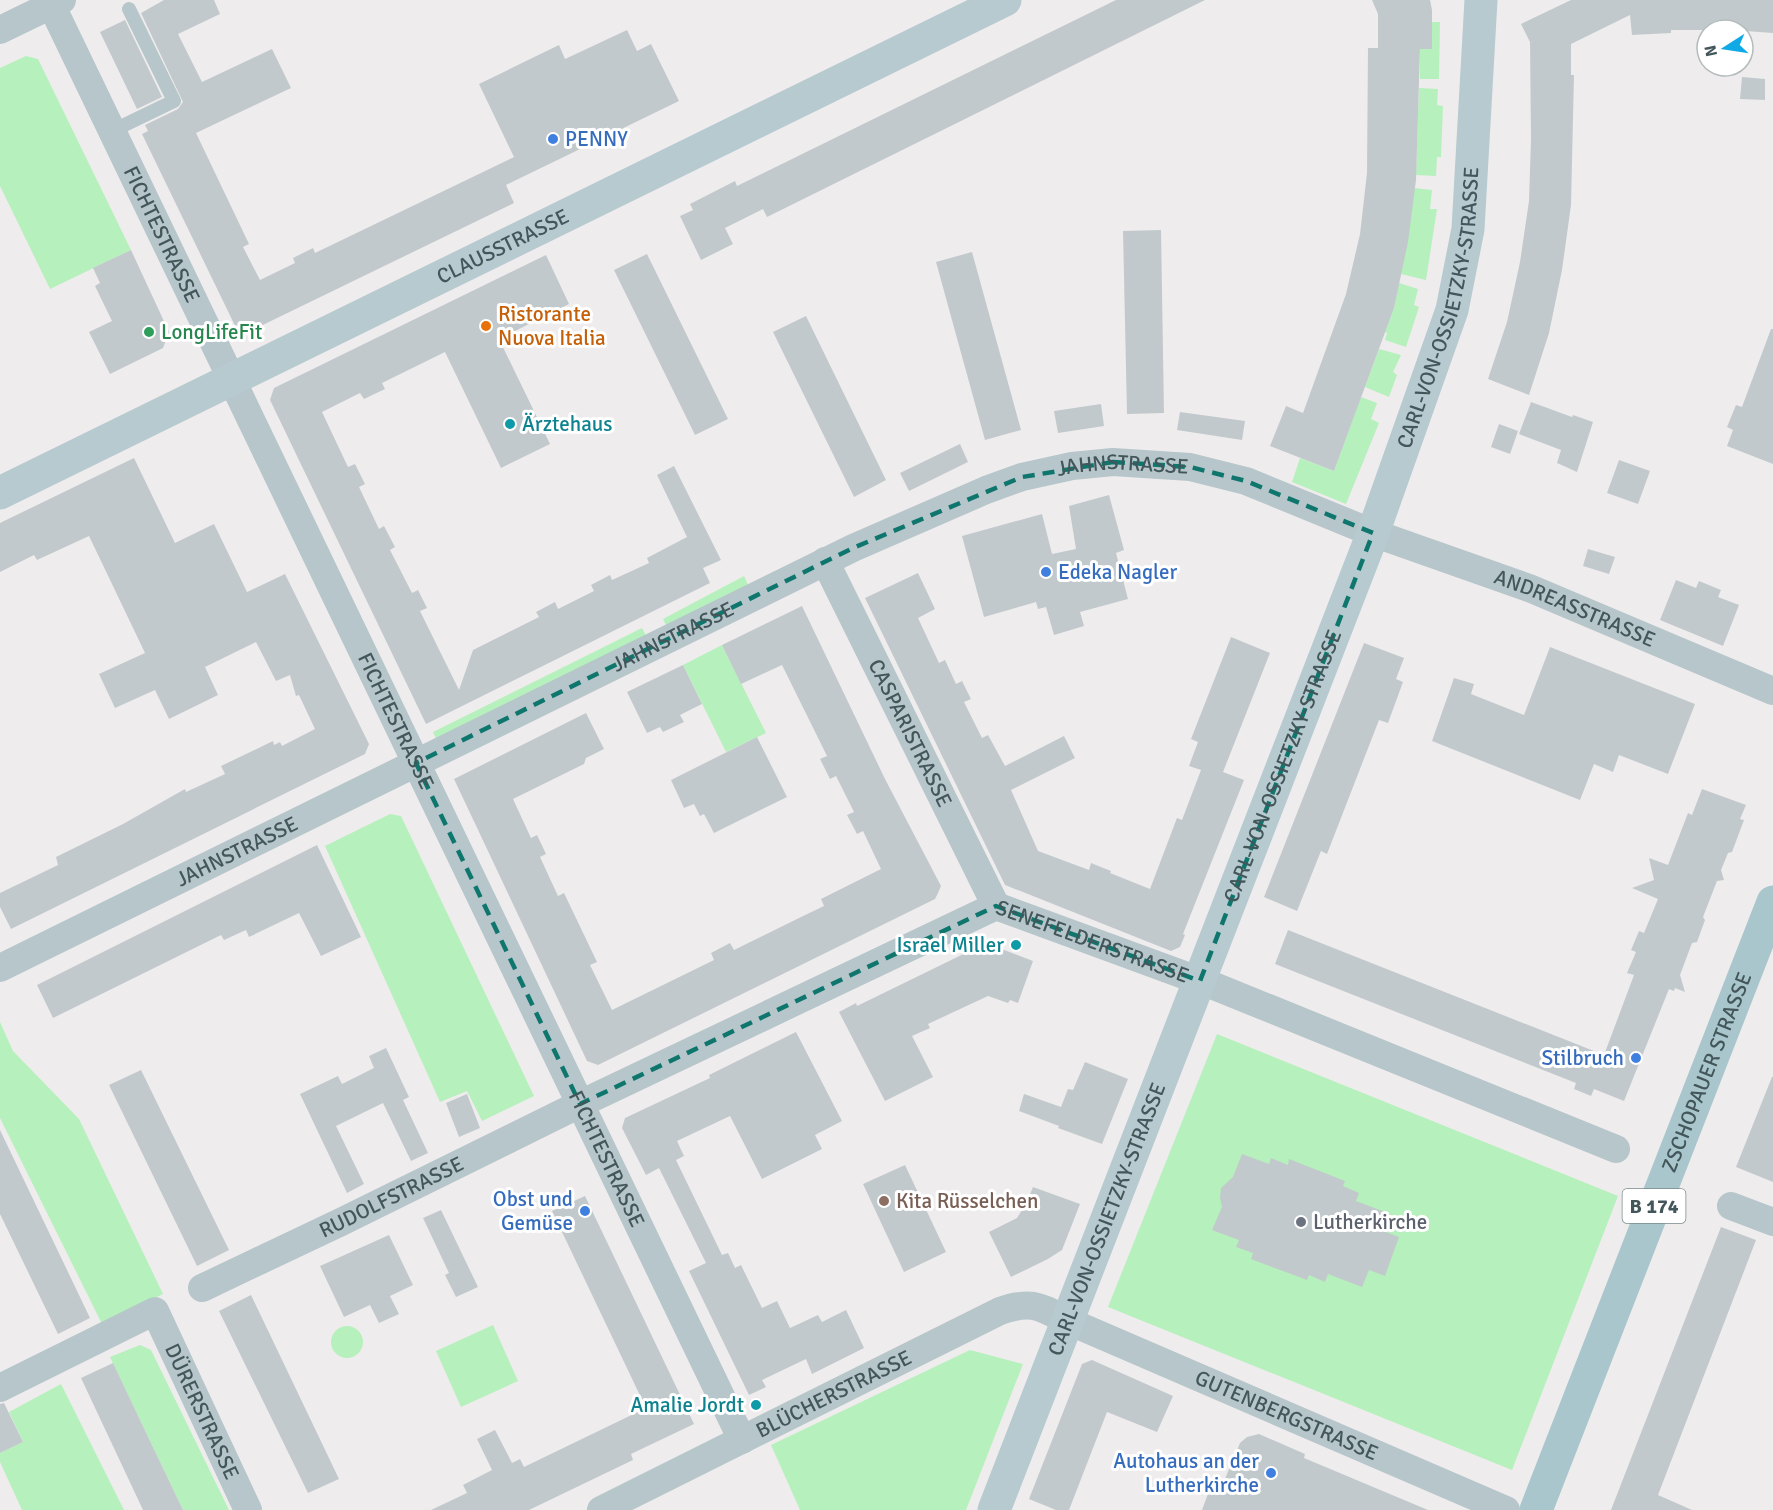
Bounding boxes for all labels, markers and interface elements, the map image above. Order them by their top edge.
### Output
north arrow [1695,18,1755,78]
text: N [1700,43,1722,58]
place label: PENNY [565,126,628,152]
marker: PENNY [546,132,560,146]
street label: FICHTESTRASSE [118,162,206,307]
street label: CARL-VON-OSSIETZKY-STRASSE [1391,166,1485,452]
street label: CLAUSSTRASSE [432,203,573,290]
place label: Ristorante Nuova Italia [498,301,606,351]
place label: LongLifeFit [161,319,262,345]
marker: Ristorante Nuova Italia [479,319,493,333]
marker: LongLifeFit [142,325,156,339]
place label: Ärztehaus [522,411,613,437]
marker: Ärztehaus [503,417,517,431]
street label: JAHNSTRASSE [1054,449,1189,482]
place label: Edeka Nagler [1058,559,1177,585]
street label: ANDREASSTRASSE [1491,564,1659,653]
marker: Edeka Nagler [1039,565,1053,579]
street label: JAHNSTRASSE [608,596,738,678]
street label: CARL-VON-OSSIETZKY-STRASSE [1218,626,1347,906]
street label: FICHTESTRASSE [352,648,440,793]
street label: CASPARISTRASSE [863,655,958,811]
street label: JAHNSTRASSE [172,810,302,892]
street label: SENEFELDERSTRASSE [993,894,1193,989]
place label: Israel Miller [896,932,1004,958]
marker: Israel Miller [1009,938,1023,952]
street label: ZSCHOPAUER STRASSE [1656,968,1757,1176]
place label: Stilbruch [1541,1045,1624,1071]
marker: Stilbruch [1629,1051,1643,1065]
street label: CARL-VON-OSSIETZKY-STRASSE [1042,1079,1172,1359]
street label: FICHTESTRASSE [563,1086,651,1231]
street label: RUDOLFSTRASSE [315,1151,468,1243]
place label: Obst und Gemüse [493,1186,573,1236]
place label: Kita Rüsselchen [896,1188,1039,1214]
road number: B 174 [1622,1189,1686,1223]
marker: Kita Rüsselchen [877,1194,891,1208]
marker: Obst und Gemüse [578,1204,592,1218]
place label: Lutherkirche [1313,1209,1427,1235]
marker: Lutherkirche [1294,1215,1308,1229]
street label: DÜRERSTRASSE [159,1339,245,1484]
street label: BLÜCHERSTRASSE [752,1344,916,1444]
street label: GUTENBERGSTRASSE [1191,1364,1382,1466]
place label: Amalie Jordt [631,1392,744,1418]
marker: Amalie Jordt [749,1398,763,1412]
place label: Autohaus an der Lutherkirche [1113,1448,1259,1498]
marker: Autohaus an der Lutherkirche [1264,1466,1278,1480]

